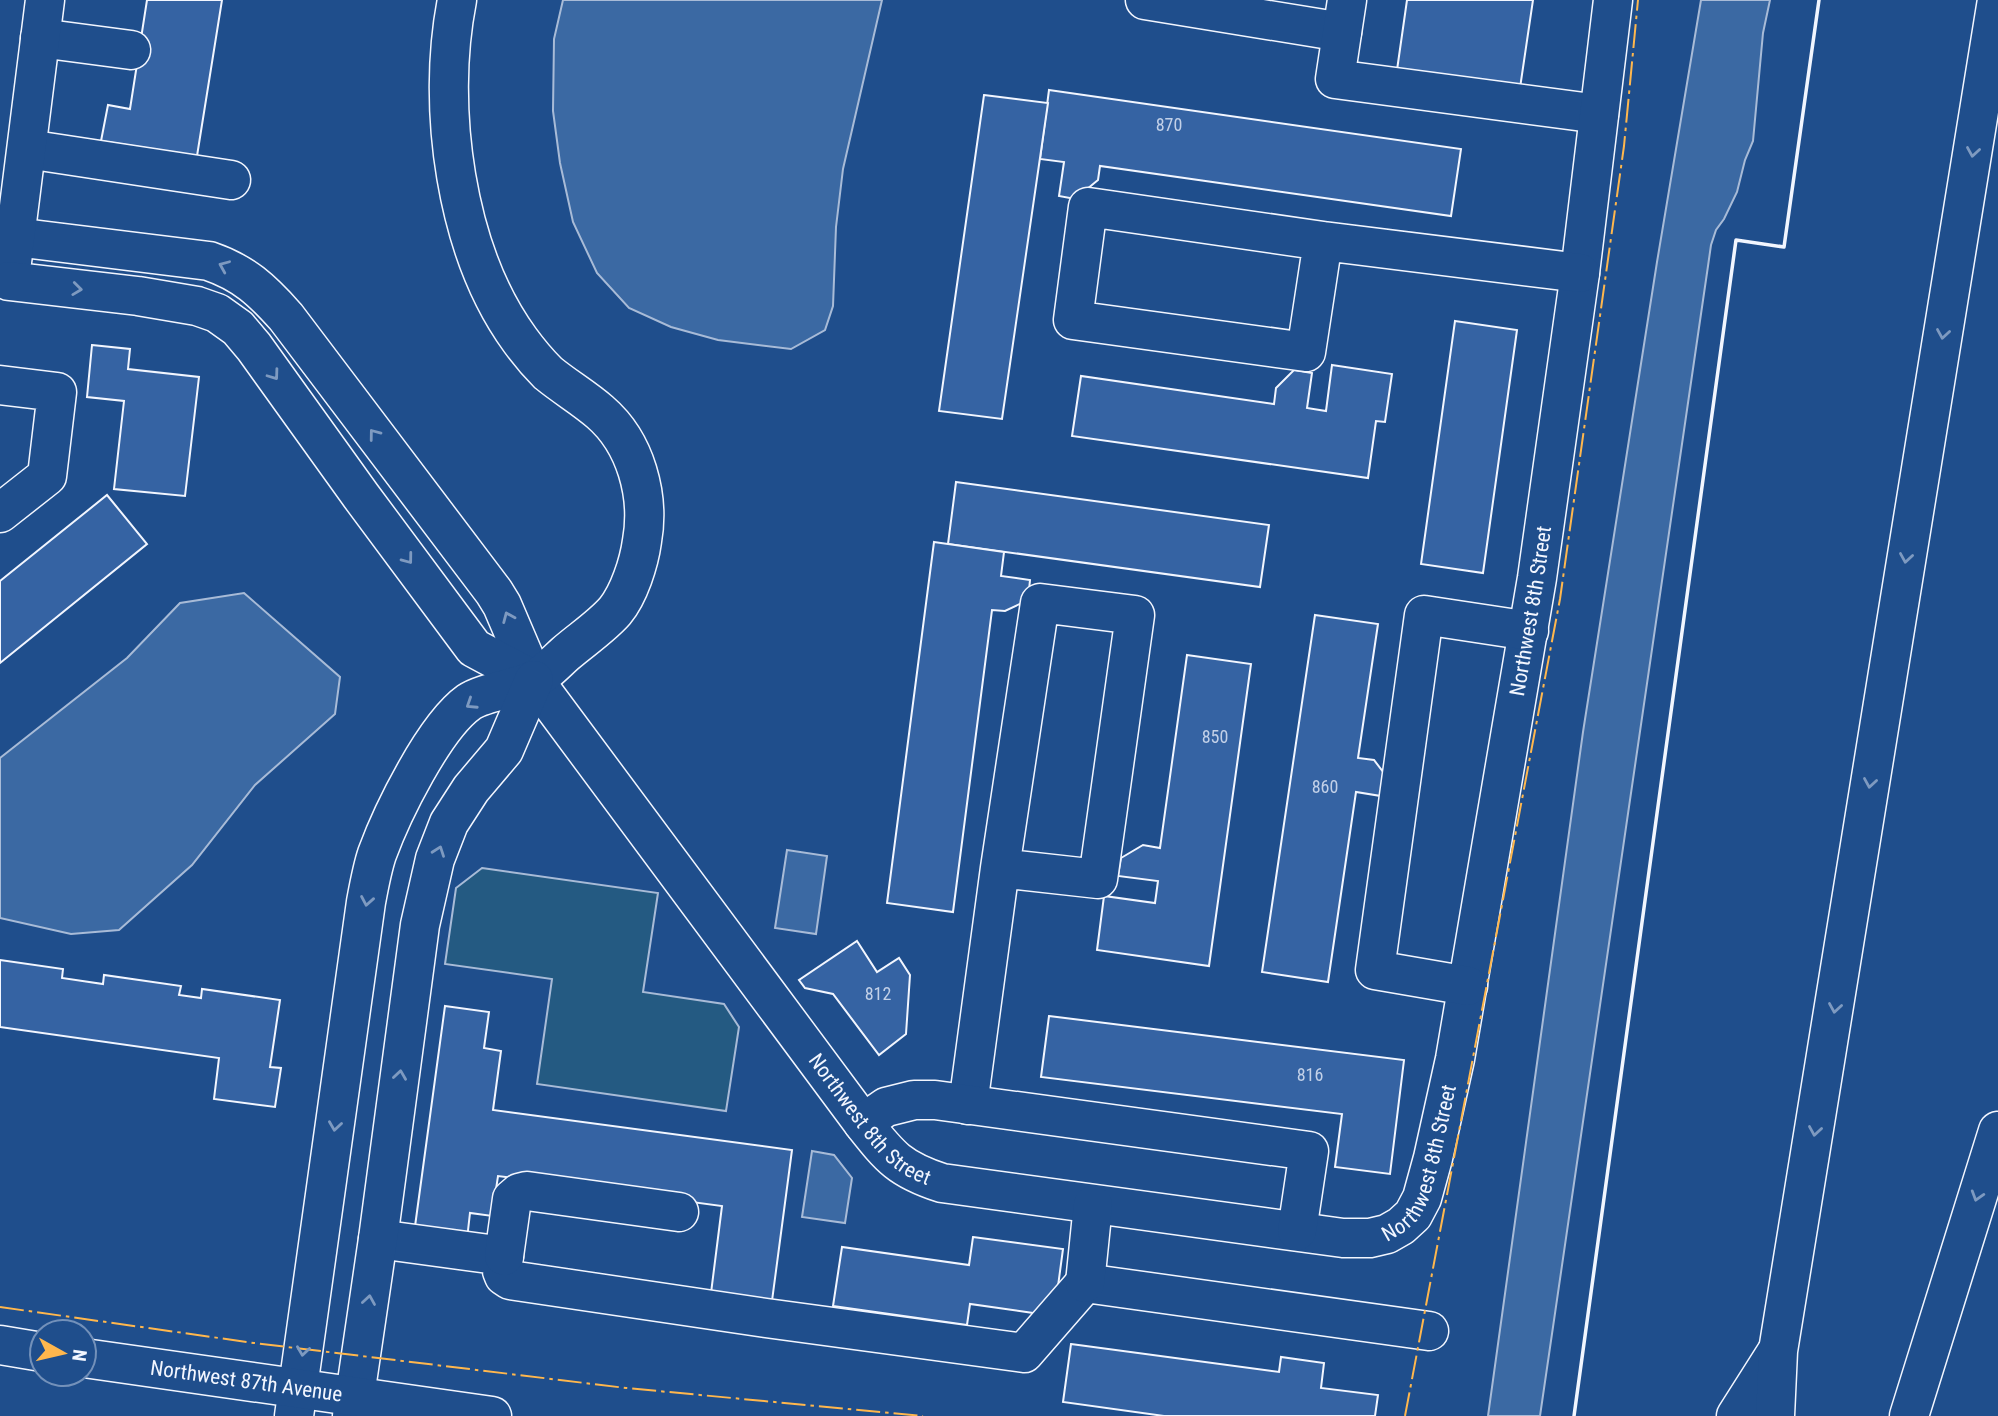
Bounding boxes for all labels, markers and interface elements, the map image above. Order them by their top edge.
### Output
house number: 870 [1156,114,1182,135]
one-way arrow [1966,146,1981,158]
one-way arrow [218,261,230,275]
one-way arrow [71,281,83,296]
one-way arrow [1936,328,1951,340]
one-way arrow [266,367,278,380]
one-way arrow [370,429,383,441]
street label: Northwest 8th Street [1505,524,1556,698]
one-way arrow [399,551,412,564]
one-way arrow [1899,552,1914,564]
one-way arrow [502,612,516,624]
one-way arrow [466,696,479,709]
house number: 850 [1202,726,1228,747]
house number: 860 [1312,776,1338,797]
one-way arrow [1863,777,1878,789]
one-way arrow [430,845,444,857]
one-way arrow [360,895,375,907]
house number: 812 [865,983,891,1004]
one-way arrow [1828,1002,1843,1013]
street label: Northwest 8th Street [804,1049,934,1190]
house number: 816 [1297,1064,1323,1085]
one-way arrow [392,1069,407,1081]
street label: Northwest 8th Street [1378,1082,1461,1246]
one-way arrow [328,1120,343,1132]
one-way arrow [1808,1125,1823,1136]
one-way arrow [1971,1190,1986,1202]
one-way arrow [361,1294,376,1306]
north arrow [28,1318,98,1388]
one-way arrow [295,1345,310,1357]
text: N [67,1348,92,1363]
street label: Northwest 87th Avenue [149,1356,344,1407]

